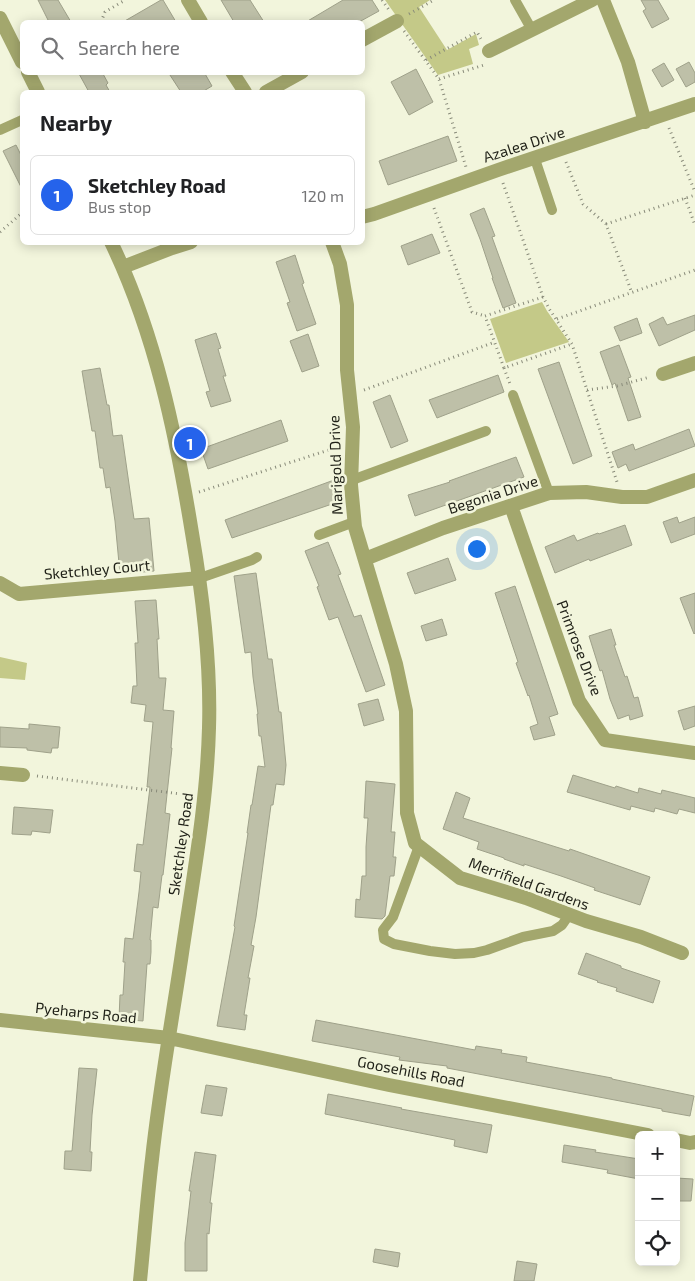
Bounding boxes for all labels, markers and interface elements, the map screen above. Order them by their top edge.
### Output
search box [20,20,365,75]
icon: search [38,34,66,62]
text: Search here [78,36,180,59]
text: Nearby [40,110,112,135]
street label: Azalea Drive [481,122,567,166]
text: Sketchley Road [88,174,226,197]
text: 1 [54,186,60,205]
text: 120 m [301,186,344,205]
text: Bus stop [88,197,151,216]
street label: Marigold Drive [324,415,346,515]
pin: 1 [174,424,206,462]
street label: Begonia Drive [445,471,540,517]
your location [464,536,490,562]
street label: Sketchley Court [43,555,151,583]
street label: Primrose Drive [553,597,606,698]
street label: Sketchley Road [164,791,196,896]
street label: Merrifield Gardens [467,853,592,913]
street label: Pyeharps Road [34,998,138,1026]
street label: Goosehills Road [356,1052,466,1090]
map controls [635,1131,680,1266]
button: + [635,1131,680,1176]
button: − [635,1176,680,1221]
button: locate [635,1221,680,1266]

